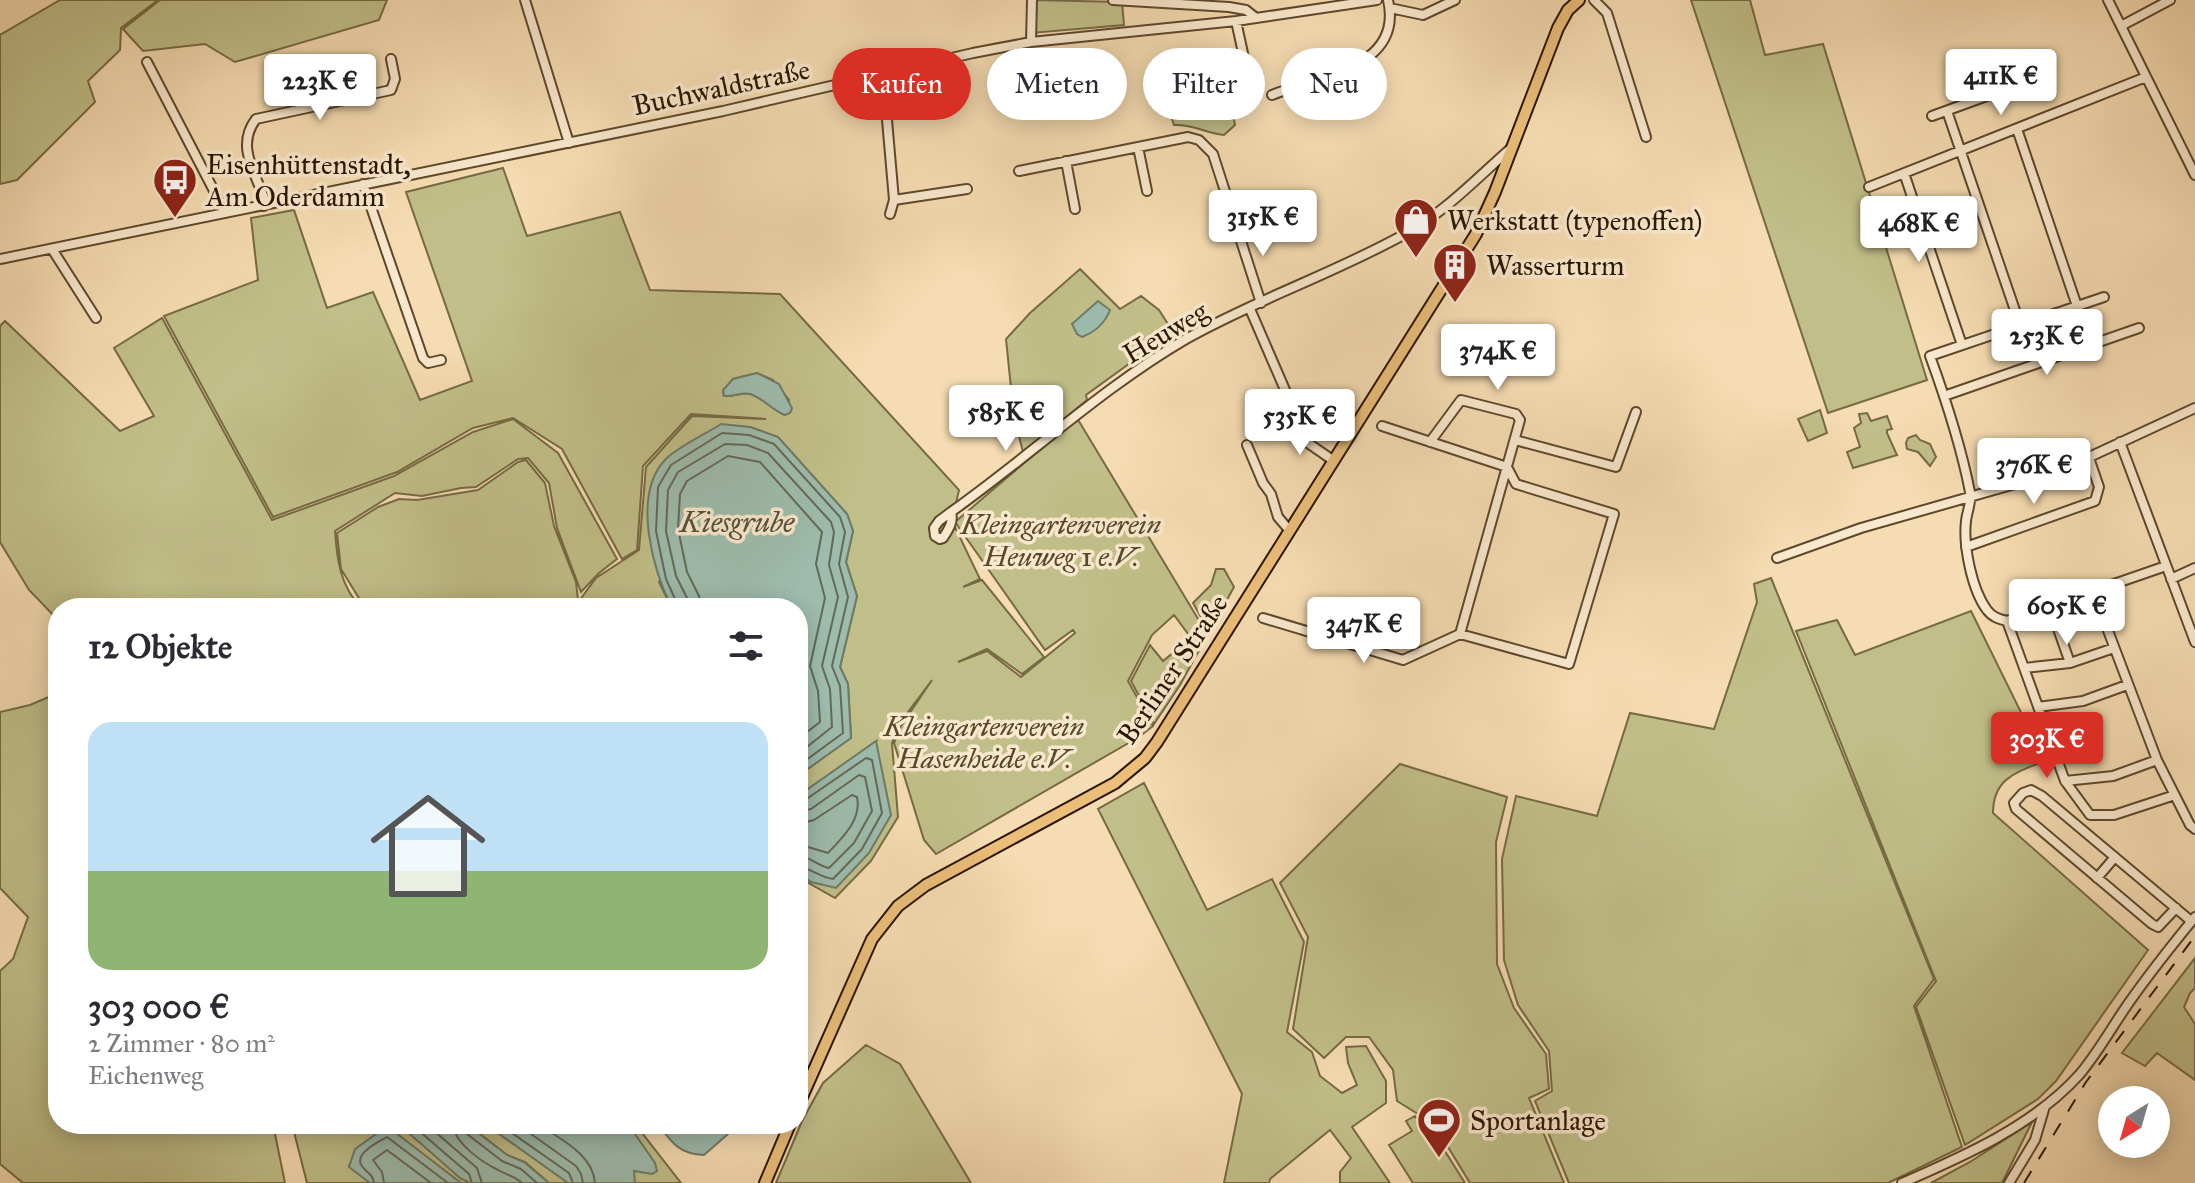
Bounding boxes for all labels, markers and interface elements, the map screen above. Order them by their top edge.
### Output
chip: Kaufen [832,48,971,120]
chip: Mieten [987,48,1127,120]
chip: Filter [1143,48,1265,120]
chip: Neu [1281,48,1387,120]
pin: 411K € [1936,49,2066,117]
street label: Buchwaldstraße [629,52,813,123]
pin: 223K € [255,54,385,122]
text: 411K € [1964,59,2038,91]
text: 223K € [282,64,358,96]
place label: Eisenhüttenstadt, Am Oderdamm [205,147,411,214]
bus stop icon: Eisenhüttenstadt, Am Oderdamm [151,156,199,219]
pin: 315K € [1198,190,1328,258]
shop icon: Werkstatt (typenoffen) [1392,196,1440,259]
pin: 468K € [1854,196,1984,264]
text: 315K € [1227,200,1299,232]
place label: Werkstatt (typenoffen) [1447,203,1703,238]
text: 468K € [1878,206,1960,238]
building icon: Wasserturm [1431,241,1479,304]
place label: Wasserturm [1486,248,1625,283]
street label: Heuweg [1116,293,1215,371]
pin: 253K € [1982,309,2112,377]
text: 253K € [2010,319,2084,351]
pin: 374K € [1433,324,1563,392]
text: 374K € [1459,334,1537,366]
pin: 585K € [941,385,1071,453]
pin: 535K € [1235,389,1365,457]
text: 585K € [967,395,1045,427]
text: 535K € [1263,399,1337,431]
pin: 376K € [1969,438,2099,506]
text: 376K € [1995,448,2073,480]
water label: Kiesgrube [678,504,795,540]
park label: Kleingartenverein Heuweg 1 e.V. [959,507,1162,574]
pin: 605K € [2002,579,2132,647]
street label: Berliner Straße [1109,588,1235,751]
text: 605K € [2027,589,2107,621]
pin: 347K € [1299,597,1429,665]
text: 347K € [1325,607,1403,639]
icon: filters [724,624,768,668]
text: 12 Objekte [88,626,232,667]
park label: Kleingartenverein Hasenheide e.V. [882,709,1085,776]
pin: 303K € [1982,712,2112,780]
text: 303K € [2009,722,2085,754]
icon: home [356,774,500,918]
text: 303 000 € [88,986,230,1027]
text: 2 Zimmer · 80 m² [88,1027,275,1059]
text: Eichenweg [88,1059,203,1091]
north arrow [2098,1086,2170,1158]
map controls [2098,1086,2170,1158]
sports icon: Sportanlage [1415,1096,1463,1159]
place label: Sportanlage [1470,1103,1606,1138]

